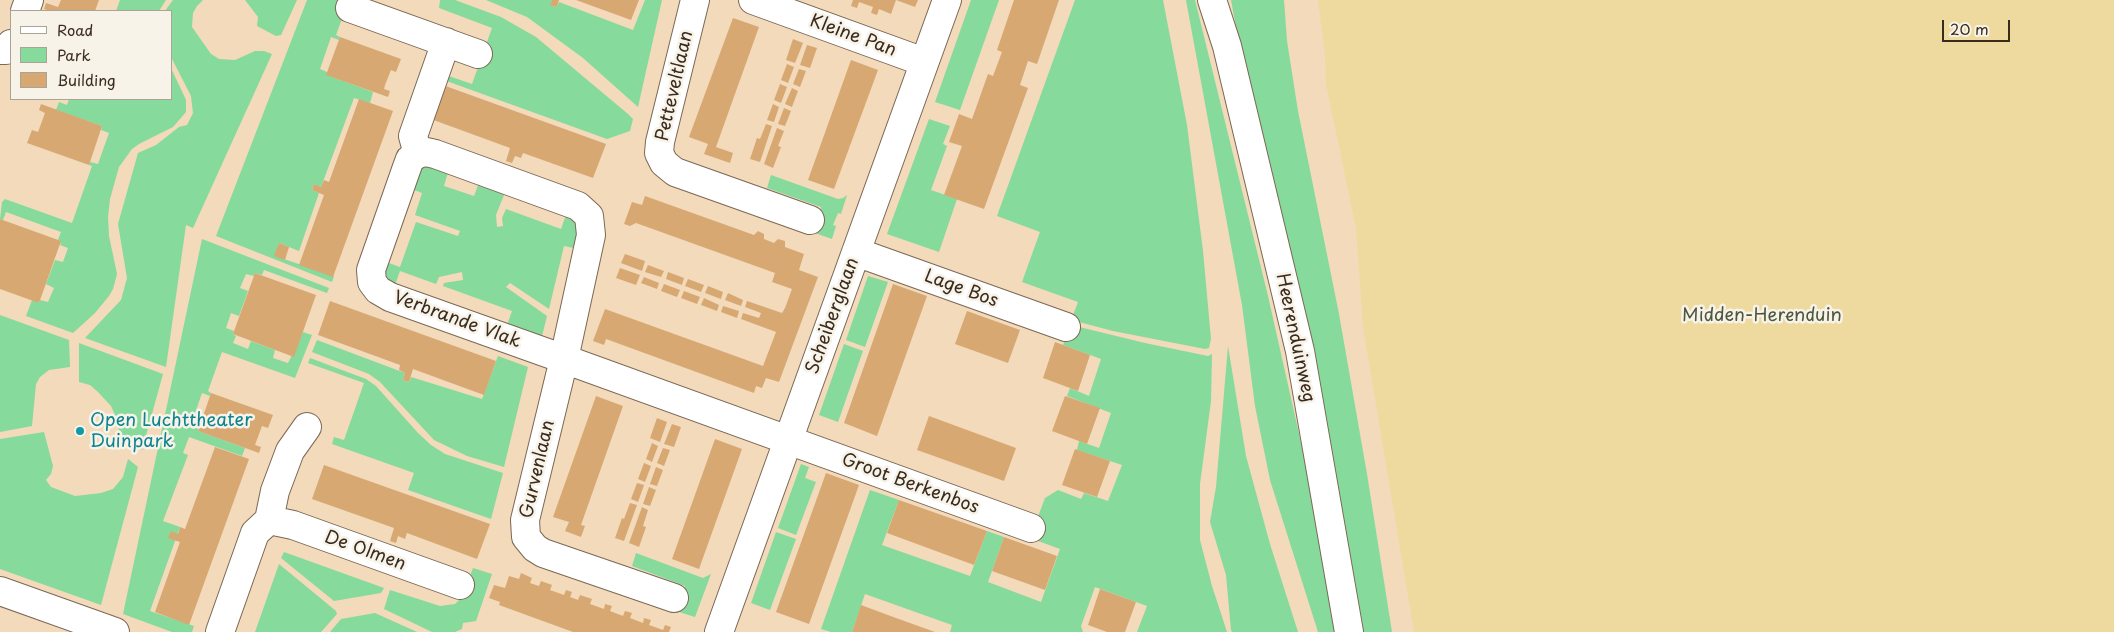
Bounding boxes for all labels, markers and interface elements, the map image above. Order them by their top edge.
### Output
legend [10,10,172,100]
street label: Kleine Pan [807,10,899,62]
scale bar [1944,10,2012,42]
text: 20 m [1950,17,1989,40]
text: Road [57,18,93,41]
street label: Petteveltlaan [652,29,698,143]
text: Park [57,43,91,66]
text: Building [57,68,116,91]
street label: Scheiberglaan [802,255,864,377]
street label: Lage Bos [921,266,1001,312]
street label: Heerenduinweg [1271,271,1319,405]
street label: Verbrande Vlak [390,287,524,353]
park label: Midden-Herenduin [1682,305,1842,327]
place label: Open Luchttheater Duinpark [90,410,253,452]
street label: Gurvenlaan [516,418,560,520]
marker: Open Luchttheater Duinpark [74,425,86,437]
street label: Groot Berkenbos [838,449,982,519]
street label: De Olmen [321,526,409,576]

